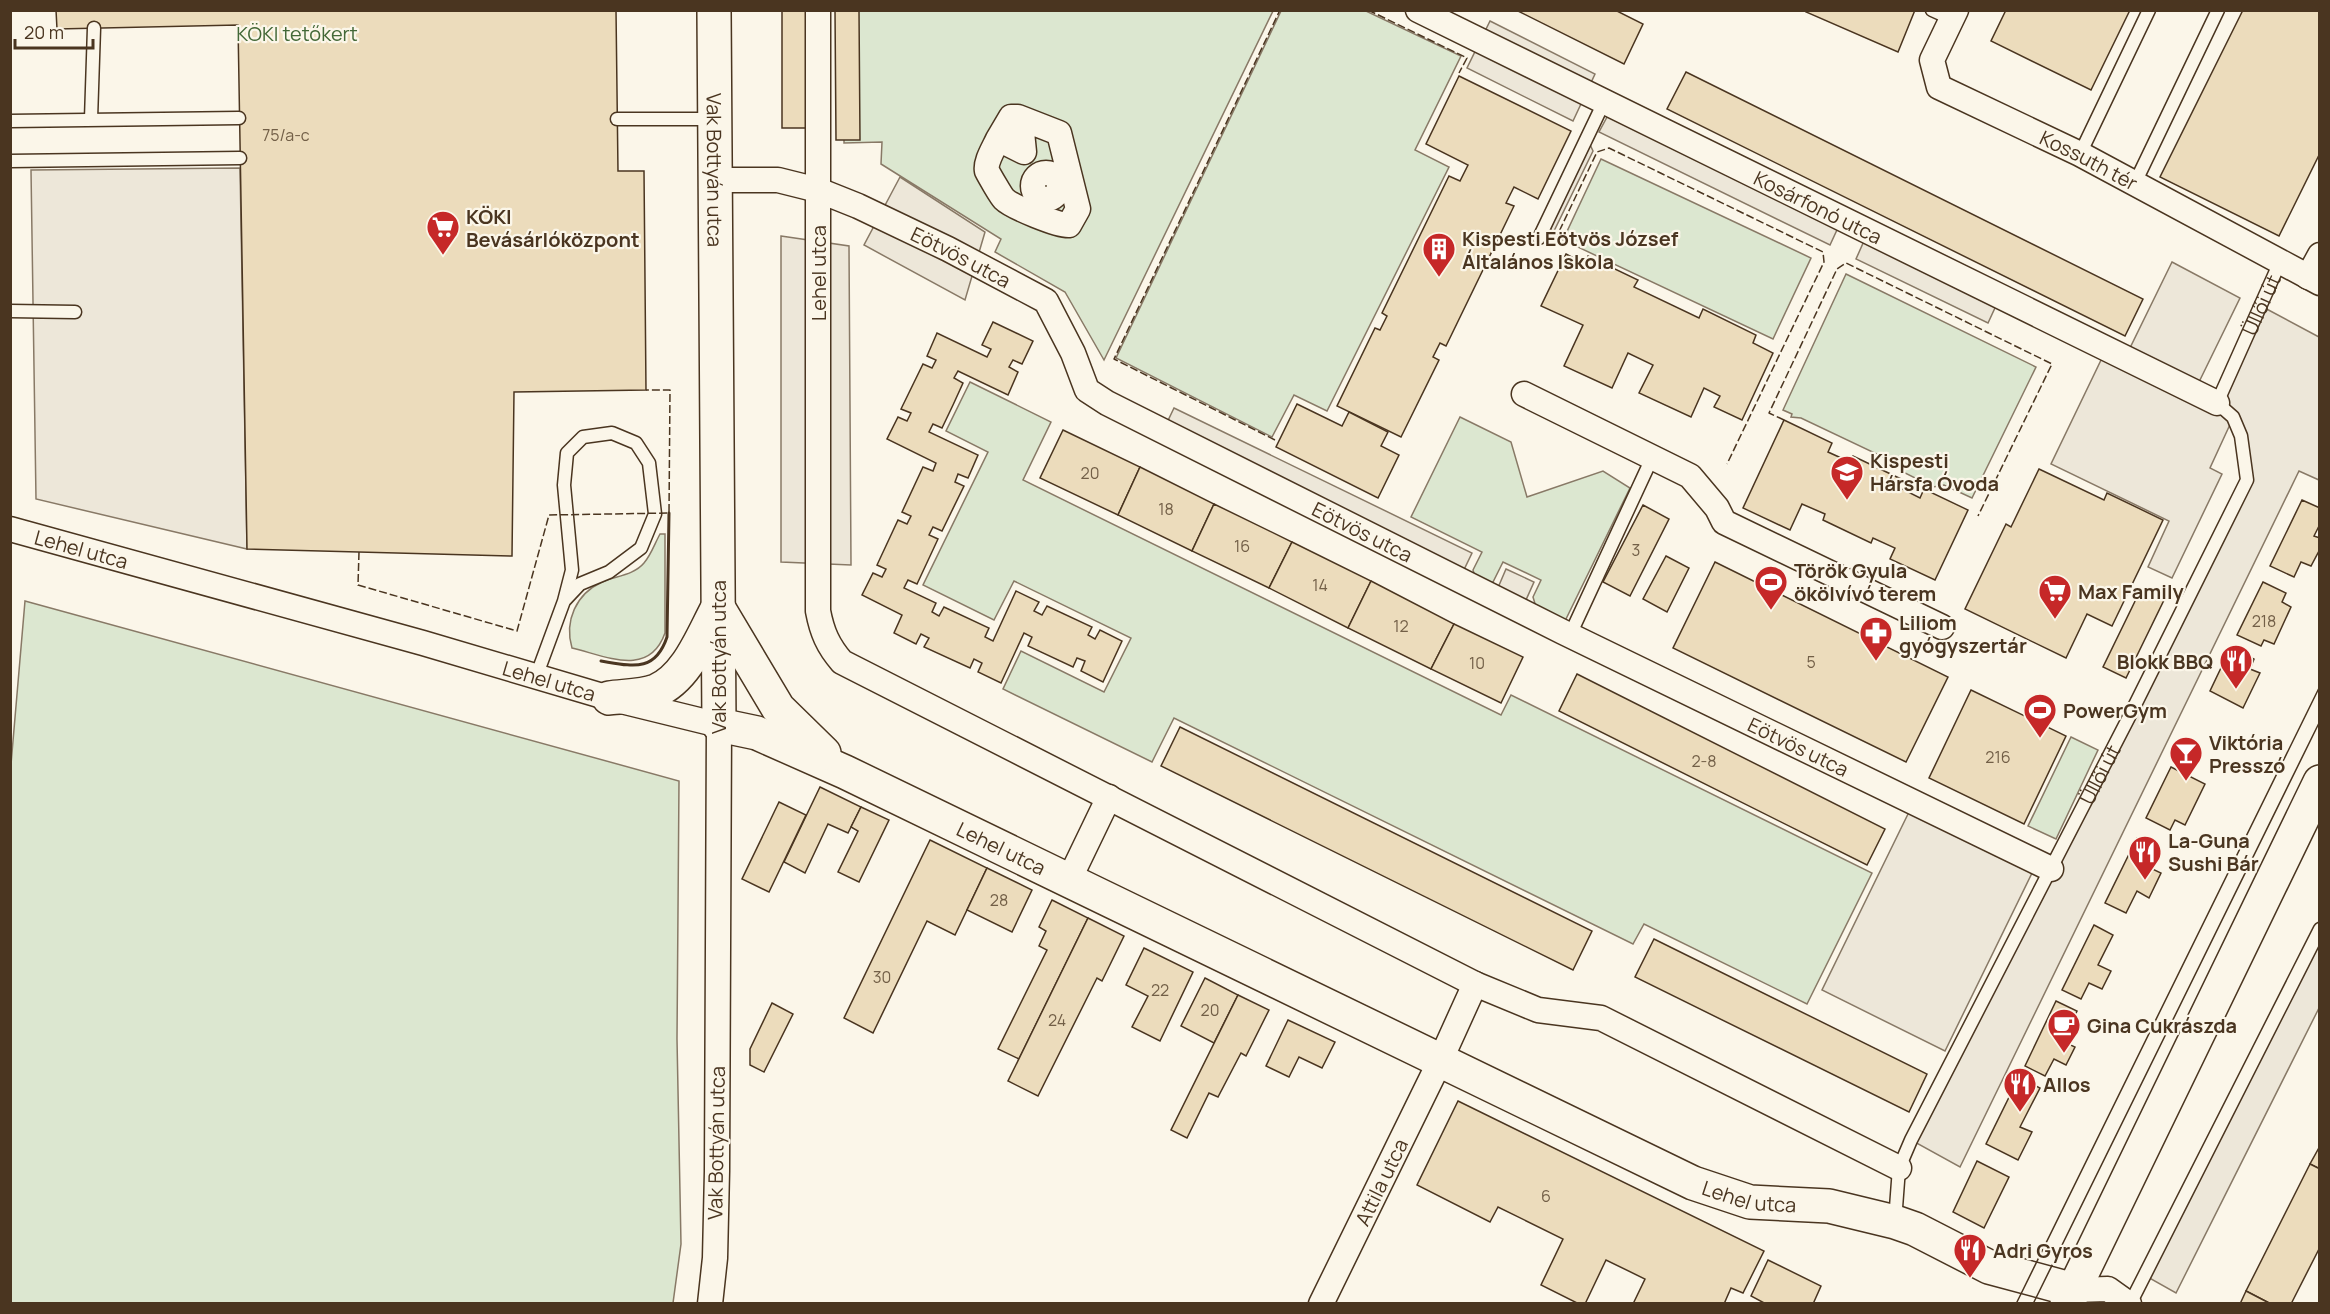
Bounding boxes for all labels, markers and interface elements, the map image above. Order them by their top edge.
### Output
scale bar [15,12,93,50]
text: 20 m [24,20,64,44]
park label: KÖKI tetőkert [236,20,358,47]
street label: Vak Bottyán utca [701,93,729,247]
street label: Kossuth tér [2036,123,2143,196]
house number: 75/a-c [262,124,310,146]
street label: Kosárfonó utca [1750,164,1887,250]
place label: KÖKI Bevásárlóközpont [466,203,640,253]
supermarket icon: KÖKI Bevásárlóközpont [425,209,461,256]
street label: Eötvös utca [907,220,1016,293]
street label: Lehel utca [805,225,832,321]
place label: Kispesti Eötvös József Általános Iskola [1462,225,1679,275]
building icon: Kispesti Eötvös József Általános Iskola [1421,231,1457,278]
street label: Üllői út [2236,270,2286,340]
place label: Kispesti Hársfa Óvoda [1870,447,1999,497]
school or university icon: Kispesti Hársfa Óvoda [1829,454,1865,501]
house number: 20 [1081,462,1099,484]
street label: Eötvös utca [1308,495,1417,568]
house number: 18 [1158,498,1174,520]
street label: Lehel utca [32,523,131,574]
house number: 16 [1234,535,1250,557]
house number: 3 [1632,539,1640,561]
place label: Török Gyula ökölvívó terem [1794,557,1936,607]
sports icon: Török Gyula ökölvívó terem [1753,564,1789,611]
supermarket icon: Max Family [2037,573,2073,620]
house number: 14 [1312,574,1328,596]
place label: Max Family [2078,578,2184,605]
street label: Vak Bottyán utca [705,580,732,734]
place label: Liliom gyógyszertár [1899,609,2027,659]
house number: 218 [2252,610,2276,632]
house number: 12 [1393,615,1409,637]
pharmacy icon: Liliom gyógyszertár [1858,615,1894,662]
restaurant icon: Blokk BBQ [2218,643,2254,690]
place label: Blokk BBQ [2117,648,2213,675]
house number: 5 [1806,651,1816,673]
house number: 10 [1469,652,1485,674]
street label: Lehel utca [499,654,599,707]
sports icon: PowerGym [2022,692,2058,739]
place label: PowerGym [2063,697,2167,724]
street label: Eötvös utca [1744,710,1853,782]
place label: Viktória Presszó [2209,729,2285,779]
bar icon: Viktória Presszó [2168,735,2204,782]
street label: Üllői út [2073,740,2126,809]
house number: 216 [1985,746,2011,768]
house number: 2-8 [1691,750,1717,772]
street label: Lehel utca [952,815,1050,881]
place label: La-Guna Sushi Bár [2168,827,2259,877]
restaurant icon: La-Guna Sushi Bár [2127,834,2163,881]
house number: 28 [990,889,1008,911]
house number: 30 [873,966,891,988]
house number: 22 [1151,979,1169,1001]
house number: 20 [1201,999,1219,1021]
cafe icon: Gina Cukrászda [2046,1007,2082,1054]
house number: 24 [1048,1009,1066,1031]
place label: Gina Cukrászda [2087,1012,2237,1039]
street label: Vak Bottyán utca [701,1066,731,1220]
restaurant icon: Allos [2002,1066,2038,1113]
place label: Allos [2043,1071,2091,1098]
street label: Attila utca [1348,1134,1414,1230]
street label: Lehel utca [1699,1174,1797,1218]
house number: 6 [1541,1185,1551,1207]
restaurant icon: Adri Gyros [1952,1232,1988,1279]
place label: Adri Gyros [1993,1237,2093,1264]

